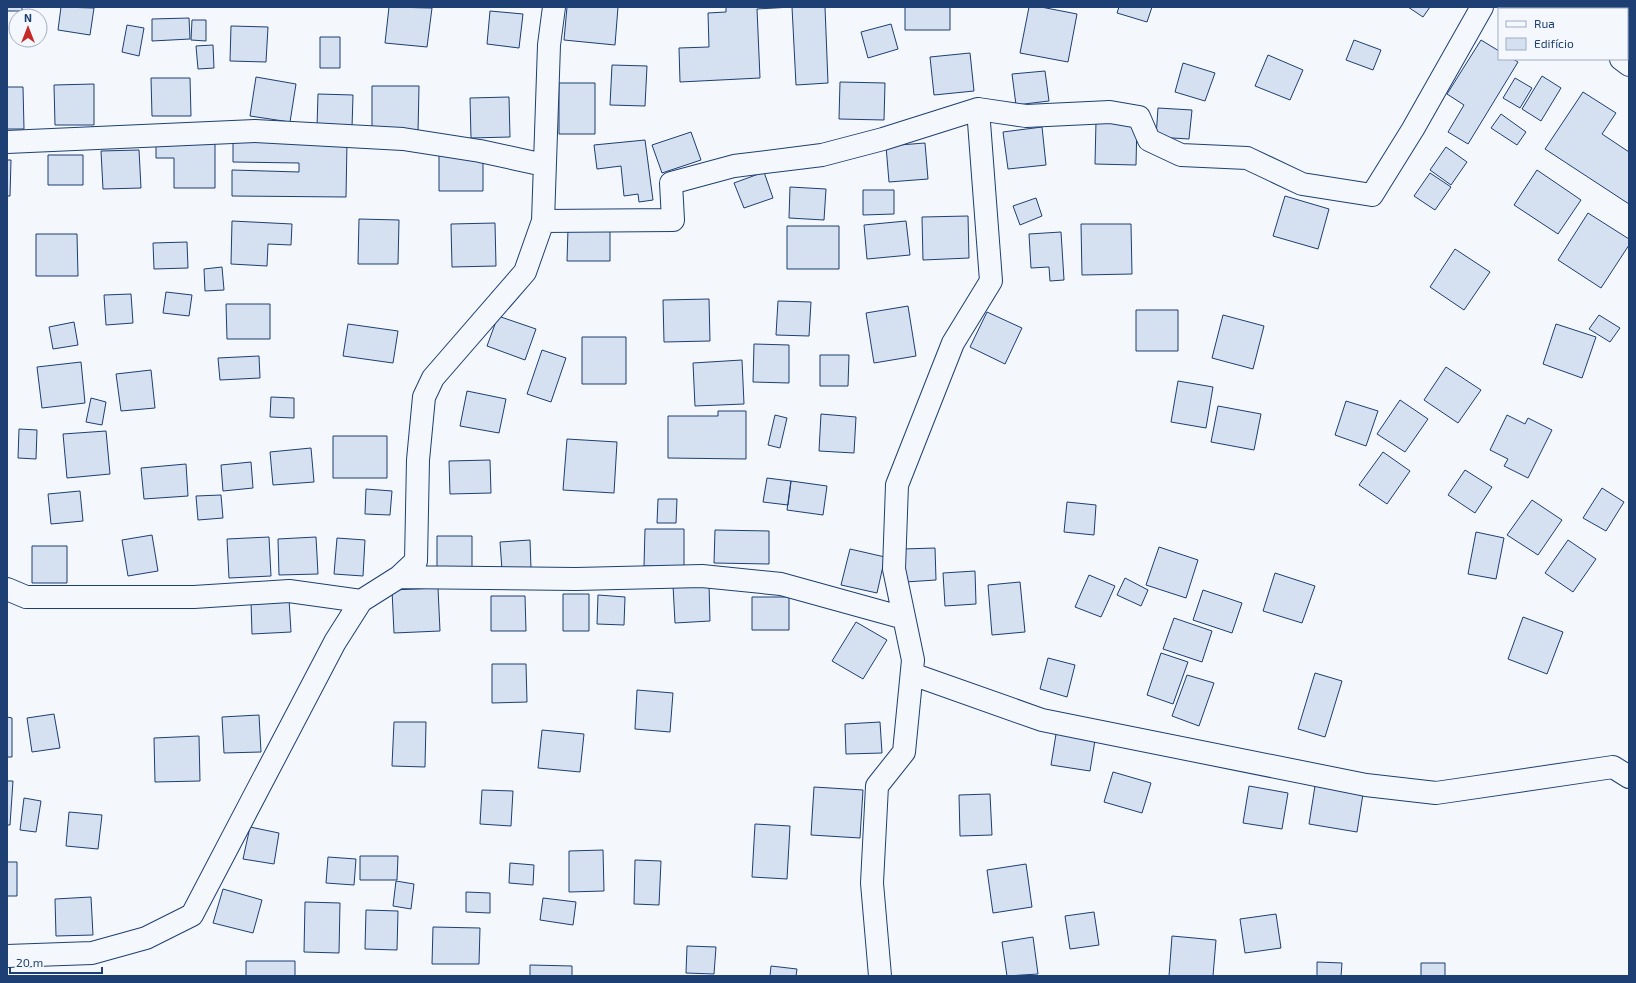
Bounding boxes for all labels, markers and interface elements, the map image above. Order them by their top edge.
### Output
north arrow [8,8,48,48]
legend [1498,8,1628,60]
text: N [24,11,32,24]
text: Rua [1534,16,1555,30]
text: Edifício [1534,36,1574,50]
scale bar [10,949,102,975]
text: 20 m [16,955,43,969]

